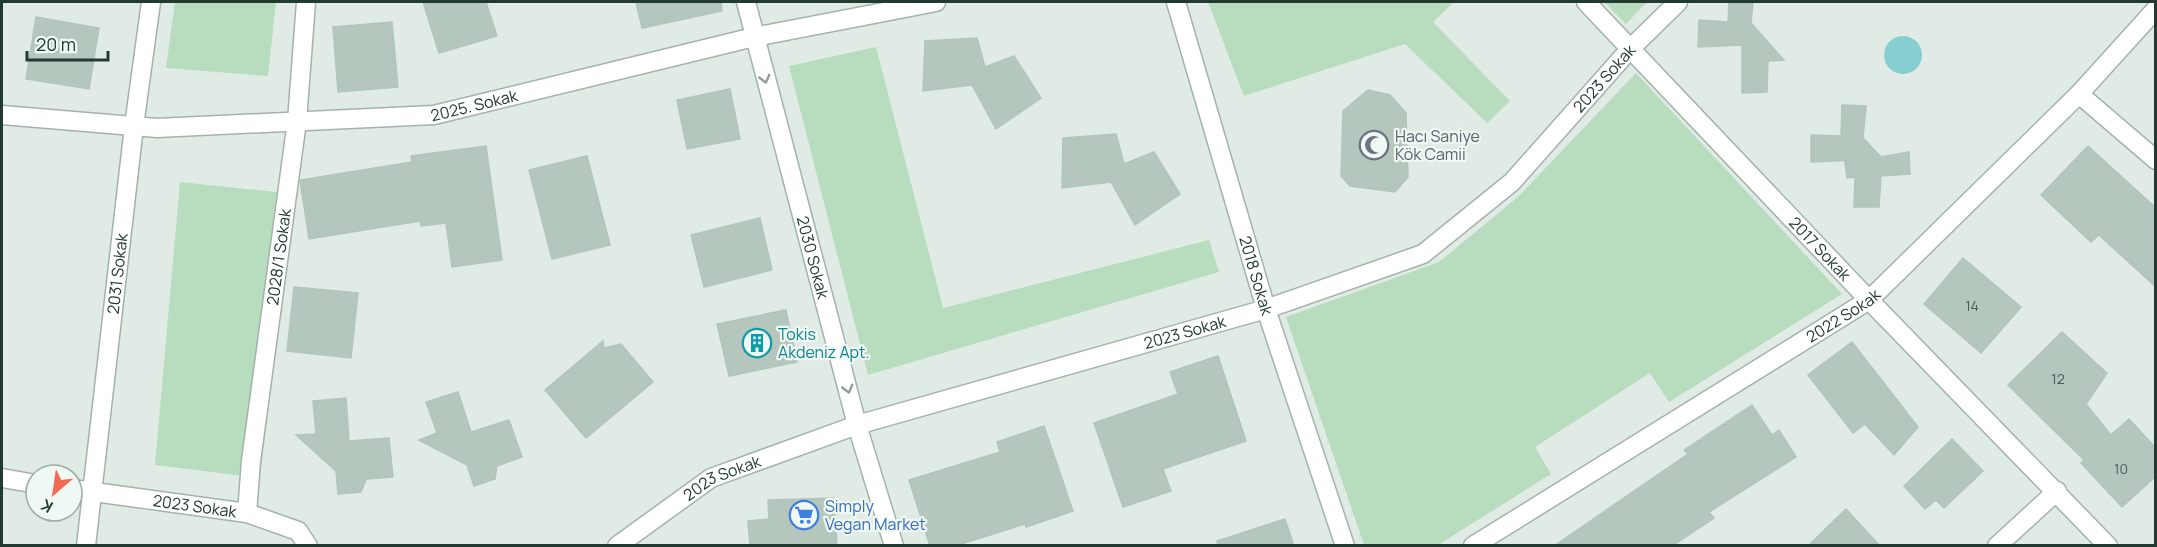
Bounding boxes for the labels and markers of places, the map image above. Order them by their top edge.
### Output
place label: Hacı Saniye Kök Camii [1395,125,1480,165]
mosque icon: Hacı Saniye Kök Camii [1358,129,1390,161]
place label: Tokis Akdeniz Apt. [778,323,870,363]
building icon: Tokis Akdeniz Apt. [741,327,773,359]
place label: Simply Vegan Market [825,495,926,535]
supermarket icon: Simply Vegan Market [788,499,820,531]

